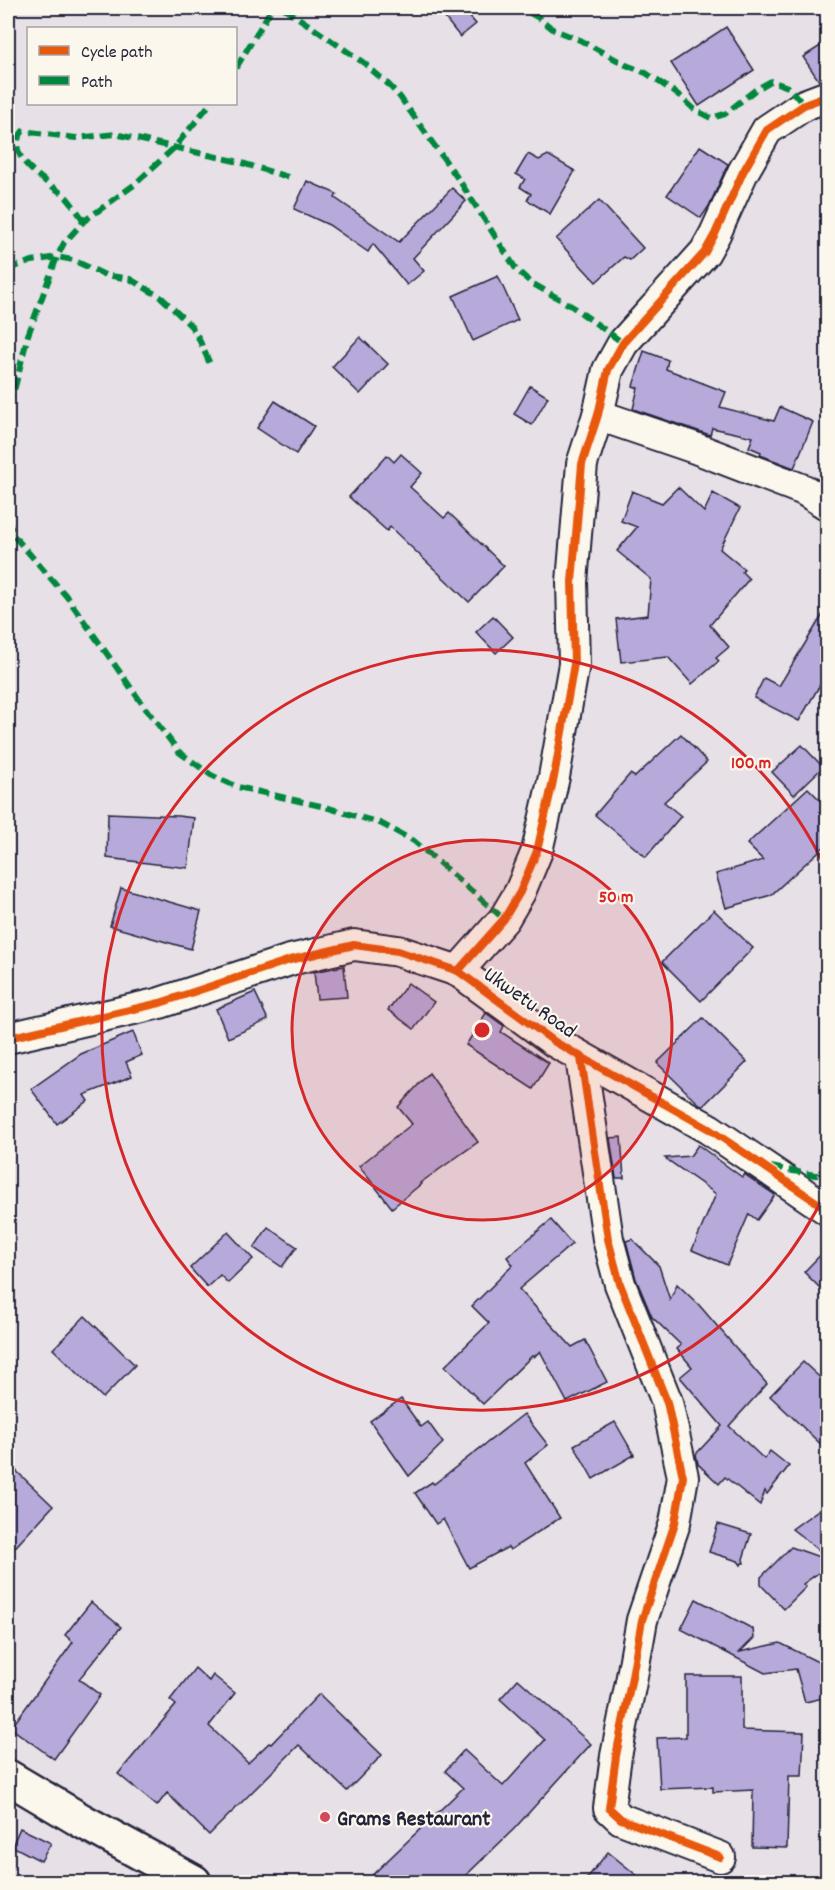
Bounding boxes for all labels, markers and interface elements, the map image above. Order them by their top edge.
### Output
legend [27,27,237,105]
text: Cycle path [81,41,152,66]
text: Path [81,71,113,96]
text: 100 m [731,752,771,777]
text: 50 m [599,886,633,911]
street label: Ukwetu Road [476,960,582,1047]
centre of rings [472,1020,492,1040]
place label: Grams Restaurant [337,1805,491,1836]
marker: Grams Restaurant [318,1810,332,1824]

